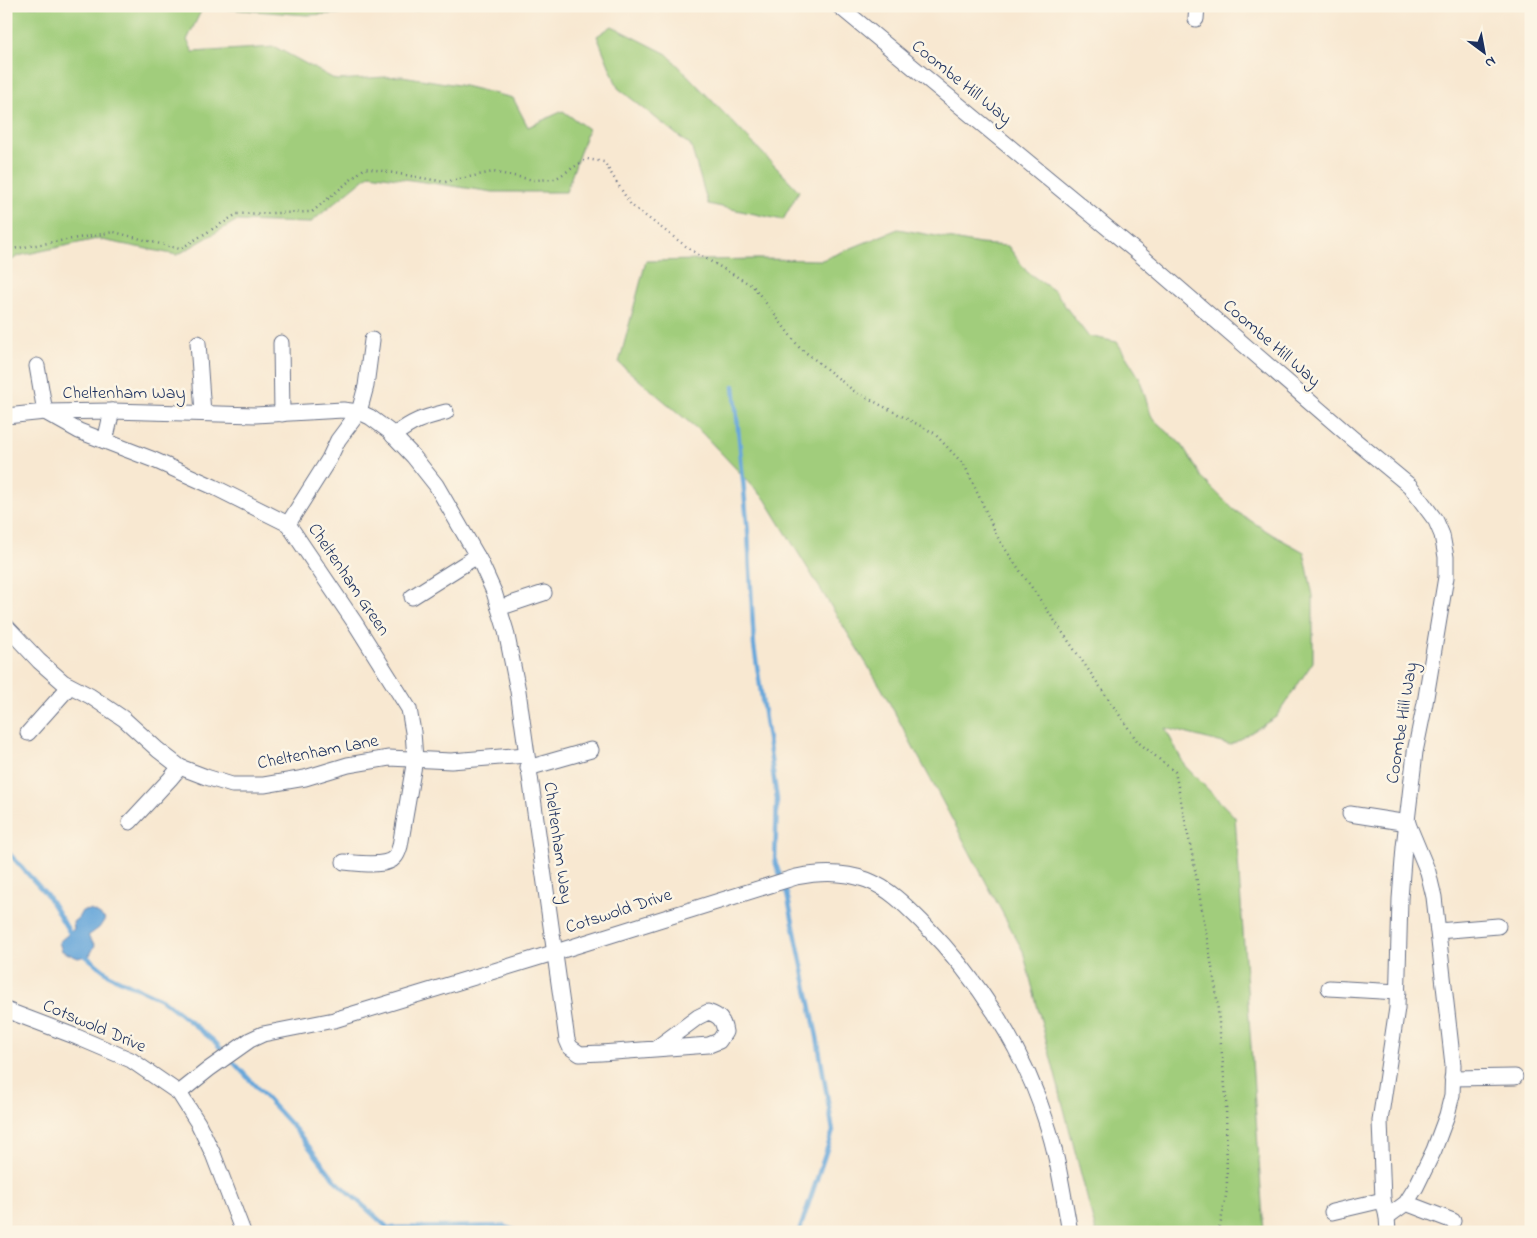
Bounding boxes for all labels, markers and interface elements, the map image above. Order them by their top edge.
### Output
north arrow [1460,28,1510,78]
street label: Coombe Hill Way [905,34,1017,132]
text: N [1481,50,1500,73]
street label: Coombe Hill Way [1216,294,1326,394]
street label: Cheltenham Way [63,381,185,407]
street label: Cheltenham Green [301,518,396,642]
street label: Coombe Hill Way [1381,660,1425,786]
street label: Cheltenham Lane [255,728,382,777]
street label: Cheltenham Way [536,780,578,906]
street label: Cotswold Drive [563,882,676,941]
street label: Cotswold Drive [38,994,151,1061]

